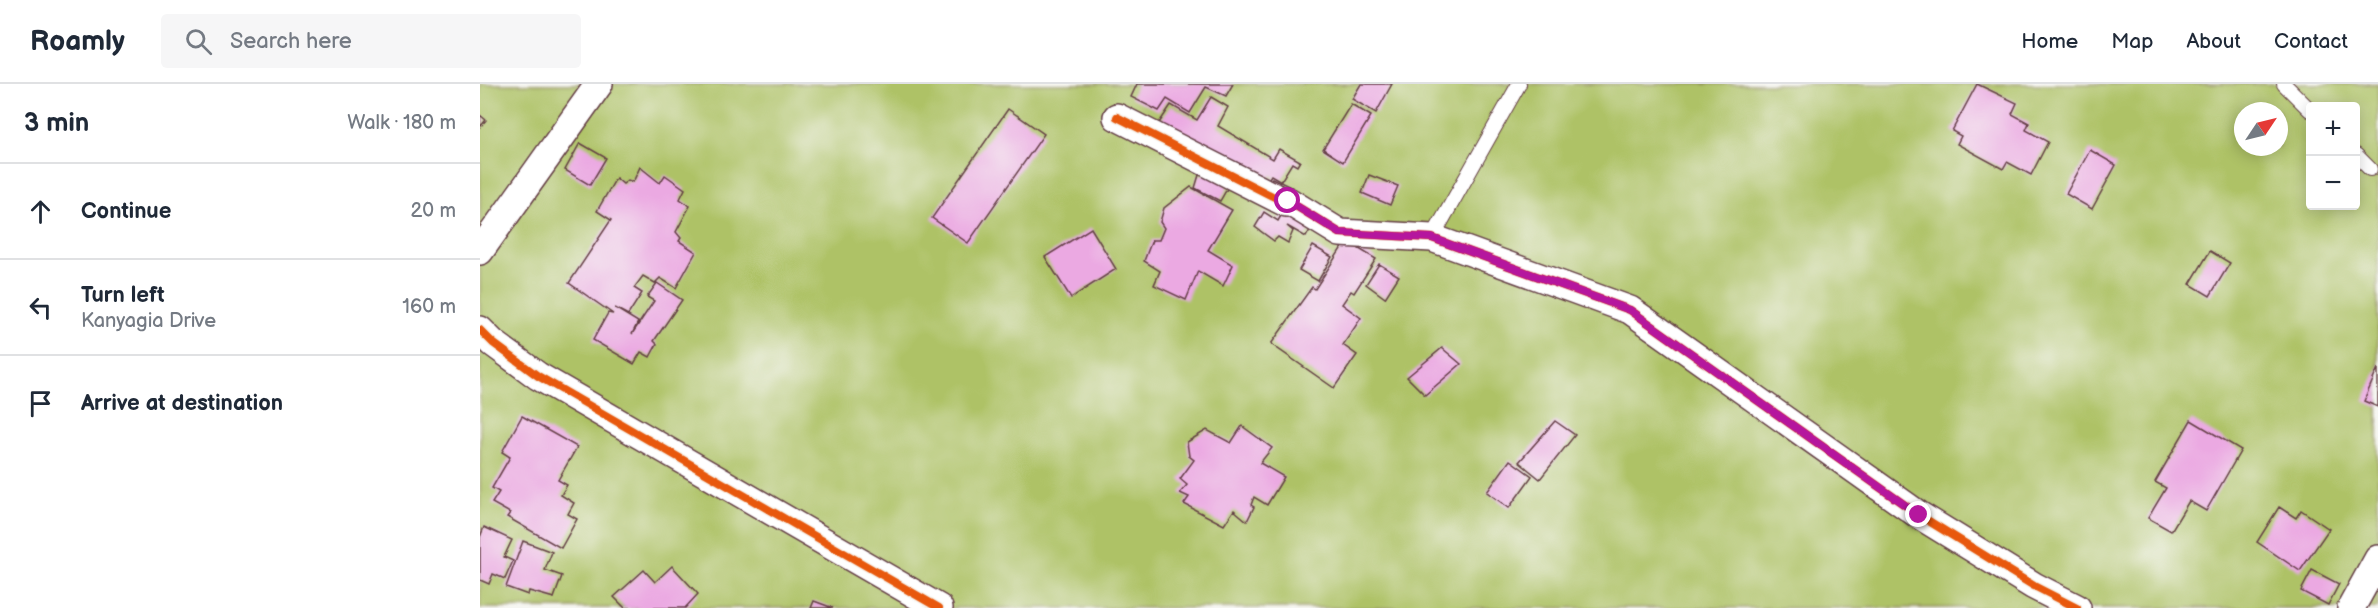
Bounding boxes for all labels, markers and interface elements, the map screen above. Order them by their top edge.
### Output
search box [161,14,581,68]
text: Roamly [30,25,125,58]
icon: search [182,25,215,58]
text: Search here [230,28,352,55]
text: Home [2021,29,2078,54]
text: Map [2111,29,2153,54]
text: About [2186,29,2241,54]
text: Contact [2274,29,2348,54]
north arrow [2234,102,2288,156]
map controls [2306,102,2360,210]
button: + [2306,102,2360,156]
text: 3 min [24,108,89,139]
text: Walk · 180 m [347,111,456,135]
button: − [2306,156,2360,210]
route start [1274,187,1300,213]
icon: ahead [24,195,57,228]
text: Continue [81,198,171,225]
text: 20 m [411,199,456,223]
text: Turn left [81,282,165,309]
icon: left [24,291,57,324]
text: 160 m [402,295,456,319]
text: Kanyagia Drive [81,309,216,333]
icon: arrive [24,387,57,420]
text: Arrive at destination [81,390,283,417]
route end [1905,501,1931,527]

